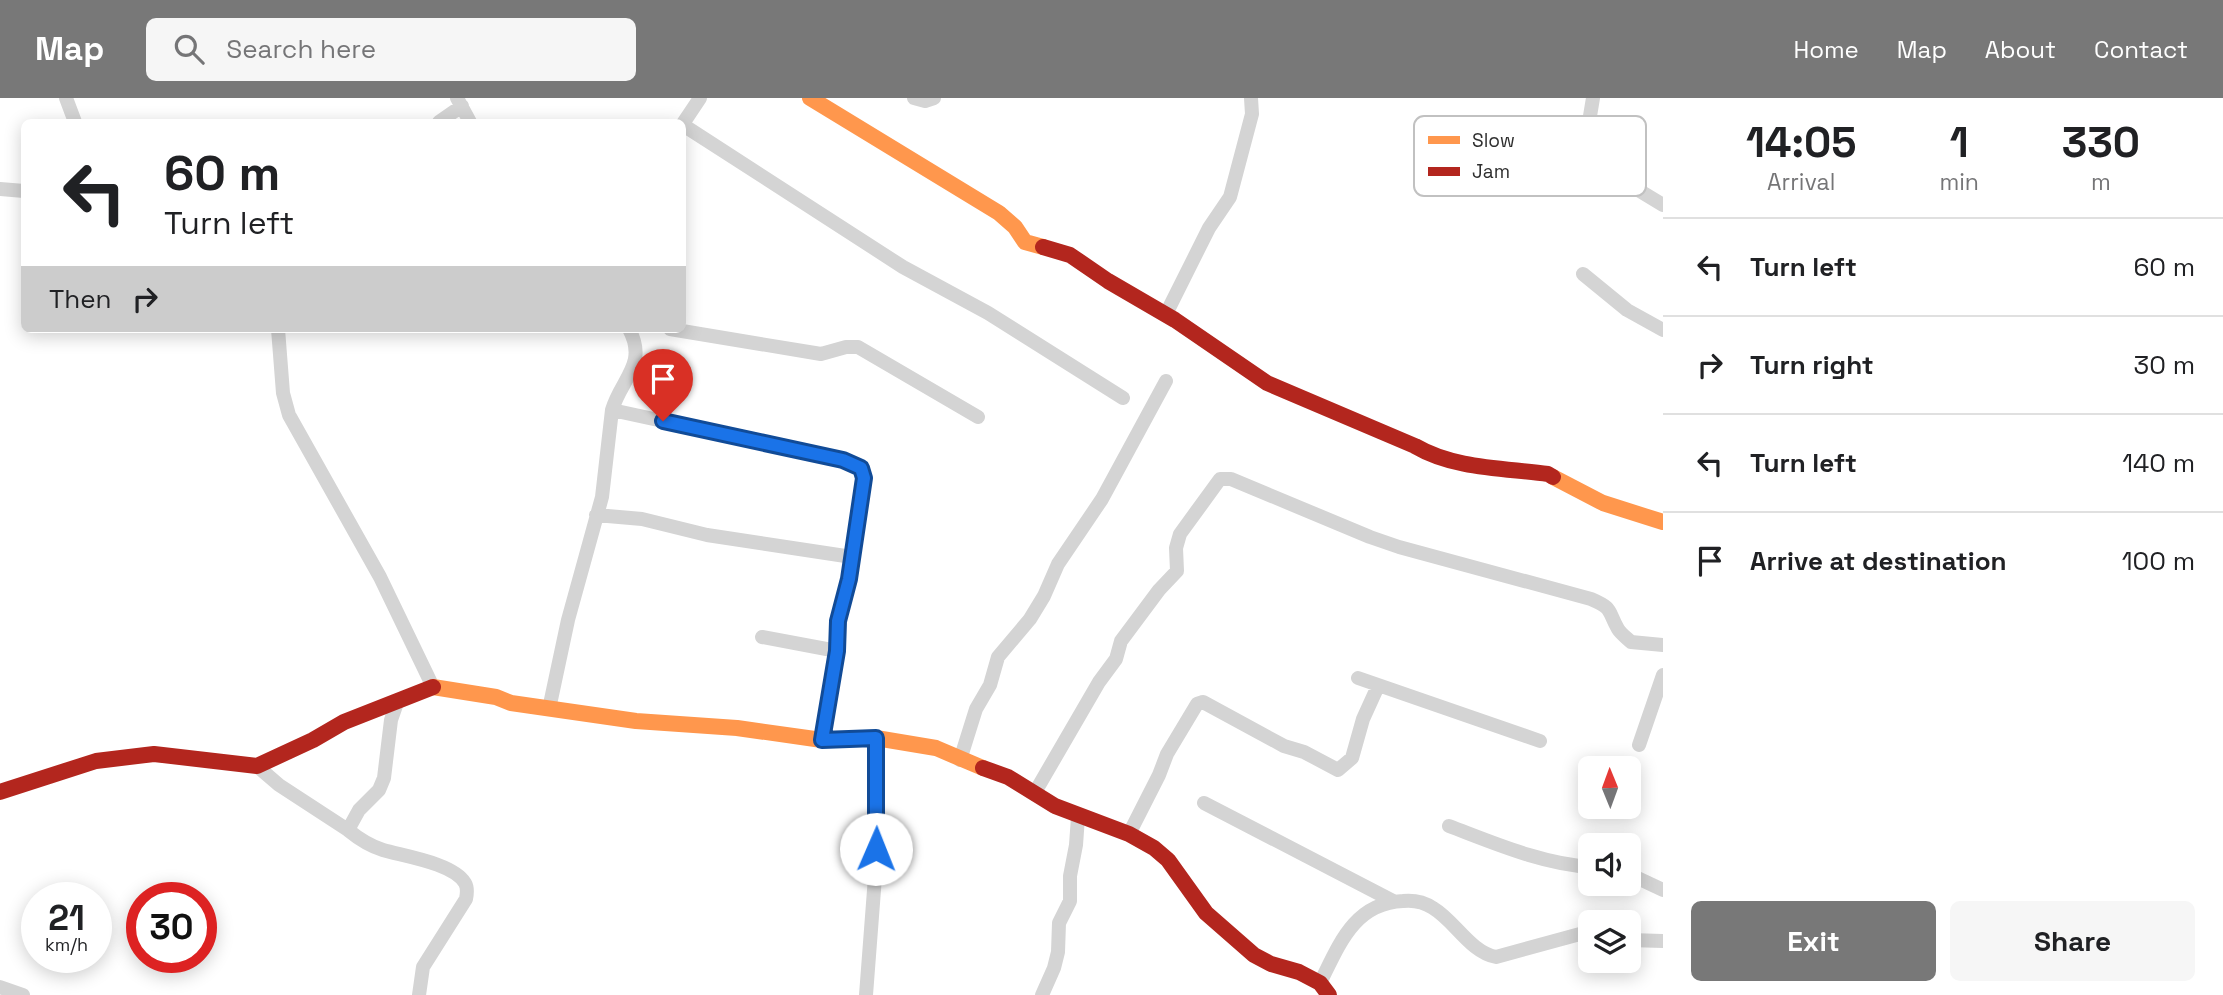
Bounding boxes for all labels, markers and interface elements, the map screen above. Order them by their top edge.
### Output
search box [146,18,636,81]
text: Map [35,28,104,70]
icon: search [170,30,208,68]
text: Search here [226,32,376,66]
text: Home [1793,34,1859,65]
text: Map [1897,34,1947,65]
text: About [1985,34,2056,65]
text: Contact [2094,34,2188,65]
legend [1414,116,1646,196]
text: 14:05 [1746,116,1857,169]
text: 1 [1950,116,1969,169]
text: 330 [2062,116,2140,169]
text: Slow [1472,128,1515,153]
text: 60 m [164,142,280,204]
icon: left [49,147,140,238]
text: Jam [1472,159,1510,184]
text: Arrival [1767,167,1835,197]
text: min [1939,167,1979,197]
text: m [2091,167,2111,197]
text: Turn left [164,203,294,243]
icon: left [1691,248,1729,286]
text: Turn left [1750,250,1857,284]
text: 60 m [2133,250,2195,284]
icon: right [126,280,164,318]
text: Then [49,282,112,316]
icon: right [1691,346,1729,384]
text: Turn right [1750,348,1874,382]
text: 30 m [2134,348,2195,382]
pin [633,349,693,421]
icon: arrive [644,360,682,398]
icon: left [1691,444,1729,482]
text: Turn left [1750,446,1857,480]
text: 140 m [2122,446,2195,480]
icon: arrive [1691,542,1729,580]
text: Arrive at destination [1750,544,2007,578]
text: 100 m [2122,544,2195,578]
north arrow [1578,756,1642,819]
map controls [1578,756,1641,973]
position arrow [839,812,913,886]
button: sound [1578,833,1641,896]
speed limit sign: 30 [126,882,217,973]
text: 21 [48,896,85,940]
button: Exit [1691,901,1936,981]
button: Share [1950,901,2195,981]
button: layers [1578,910,1641,973]
text: km/h [45,933,88,956]

